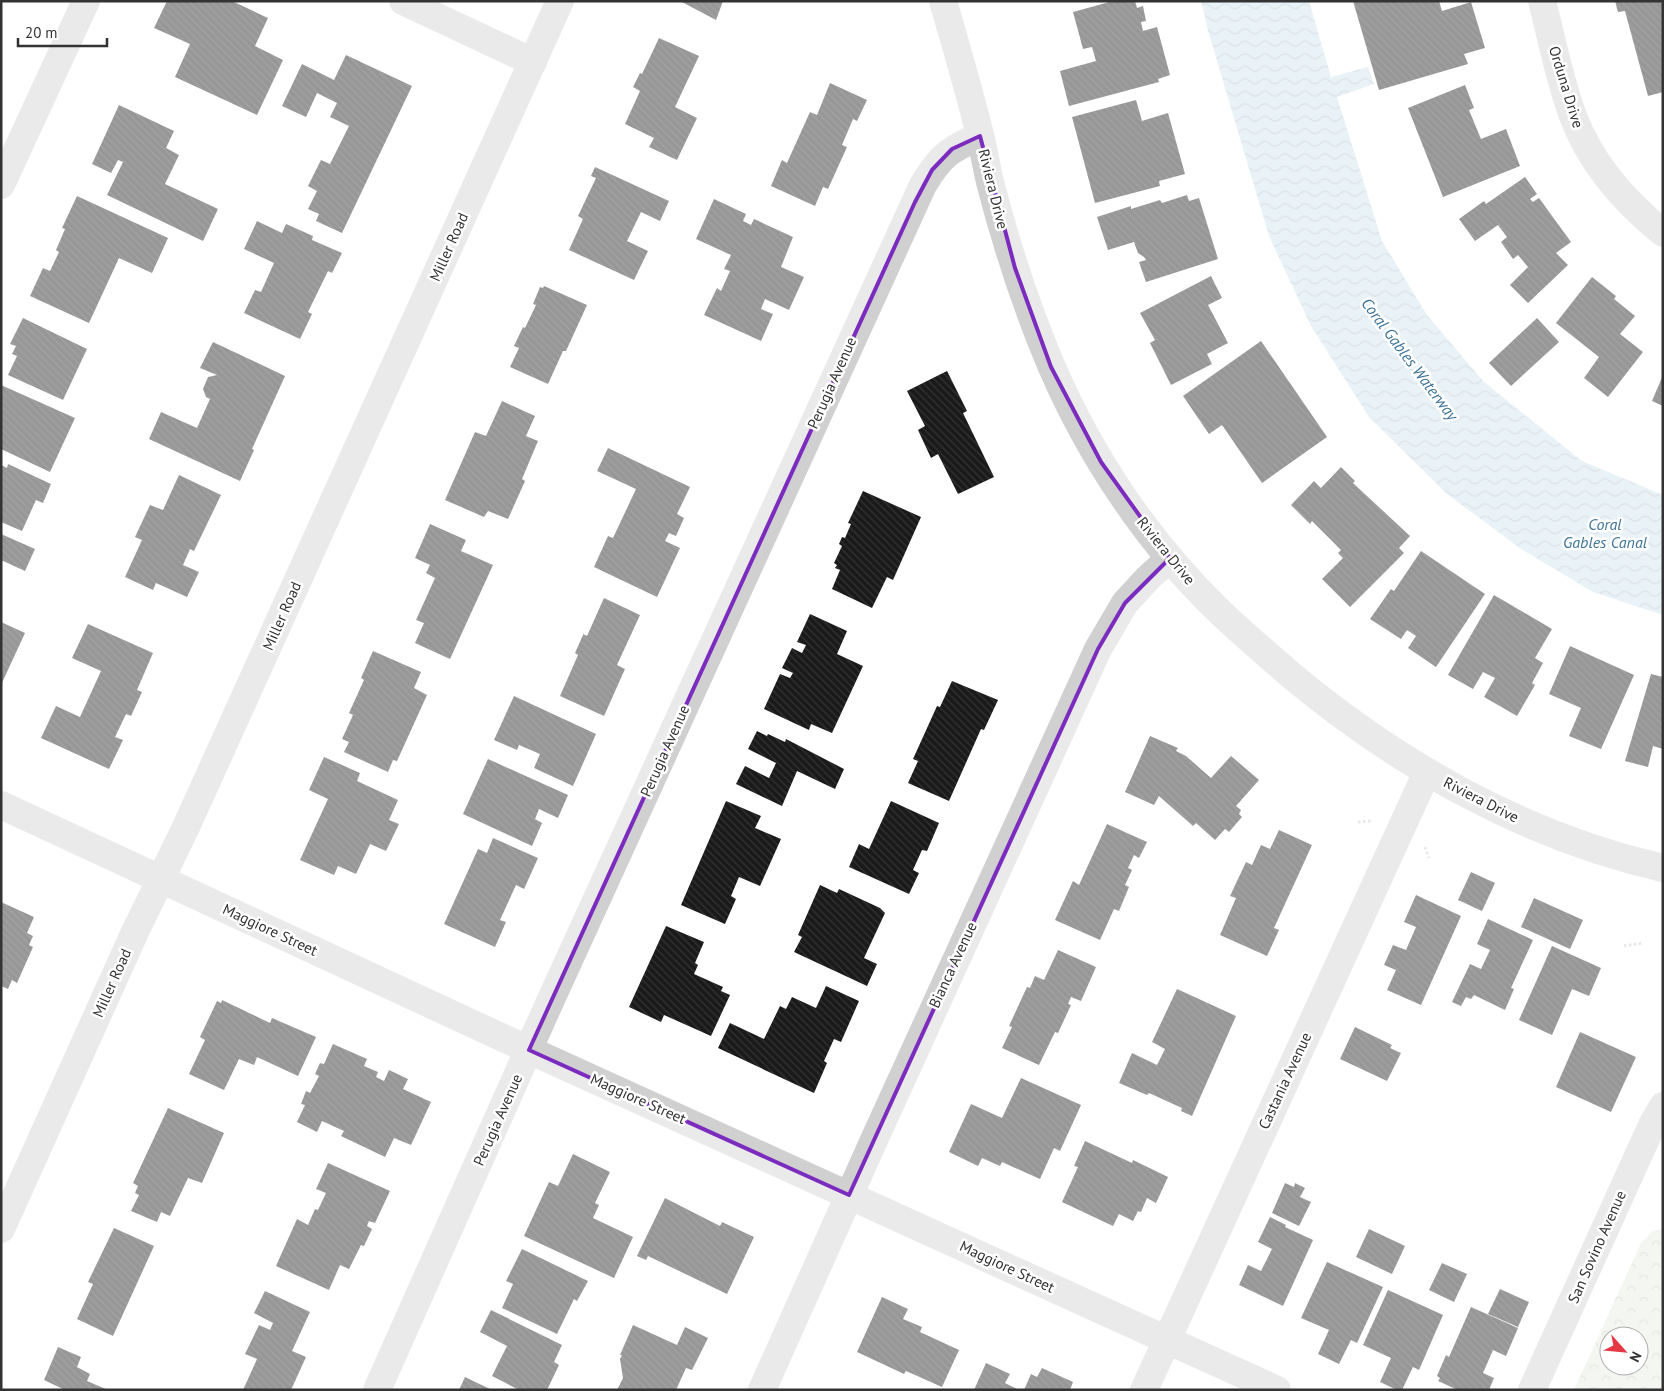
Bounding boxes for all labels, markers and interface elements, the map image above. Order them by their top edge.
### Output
scale bar [18,15,106,47]
text: 20 m [25,23,58,42]
street label: Orduna Drive [1545,44,1588,130]
street label: Riviera Drive [974,147,1013,231]
street label: Miller Road [425,210,472,284]
water label: Coral Gables Waterway [1357,294,1463,425]
street label: Perugia Avenue [803,334,860,432]
street label: Riviera Drive [1133,513,1200,589]
water label: Coral Gables Canal [1563,514,1648,552]
street label: Miller Road [258,579,305,653]
street label: Perugia Avenue [636,702,693,800]
street label: Riviera Drive [1440,772,1522,827]
street label: Maggiore Street [220,899,321,960]
street label: Bianca Avenue [924,919,981,1011]
street label: Miller Road [88,946,135,1020]
street label: Castania Avenue [1254,1029,1315,1132]
street label: Maggiore Street [588,1069,689,1128]
street label: Perugia Avenue [469,1071,526,1169]
street label: San Sovino Avenue [1563,1188,1630,1306]
street label: Maggiore Street [957,1236,1058,1297]
north arrow [1599,1326,1649,1376]
text: N [1625,1349,1646,1365]

